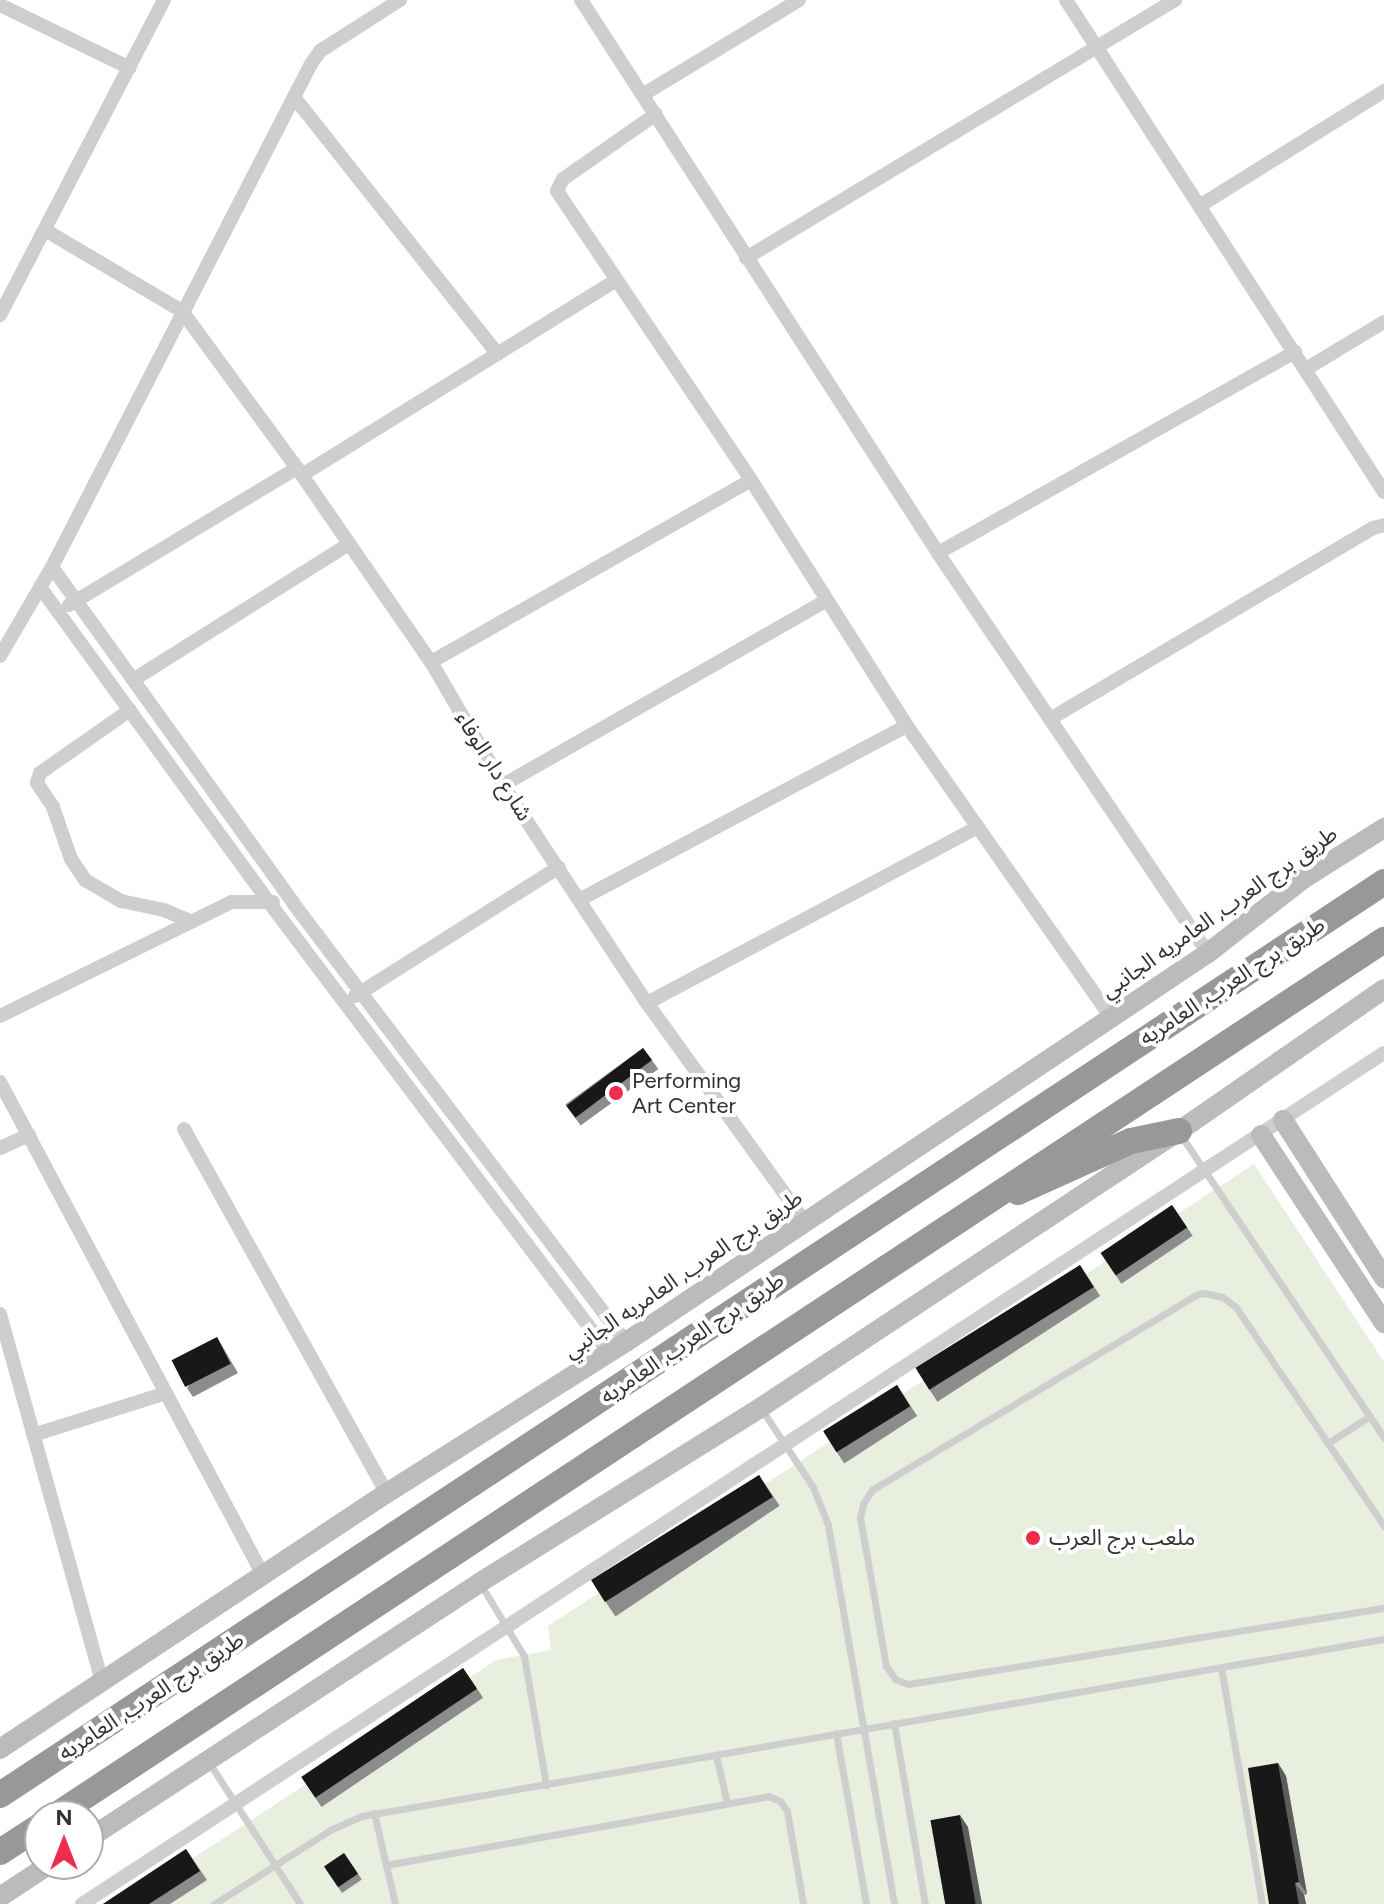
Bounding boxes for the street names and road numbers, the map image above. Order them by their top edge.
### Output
street label: شارع دار الوفاء [450,706,538,826]
street label: طريق برج العرب, العامريه الجانبي [1096,820,1342,1004]
street label: طريق برج العرب, العامريه [1134,911,1330,1051]
street label: طريق برج العرب, العامريه الجانبي [559,1184,807,1364]
street label: طريق برج العرب, العامريه [595,1267,789,1409]
street label: طريق برج العرب, العامريه [53,1626,249,1766]

